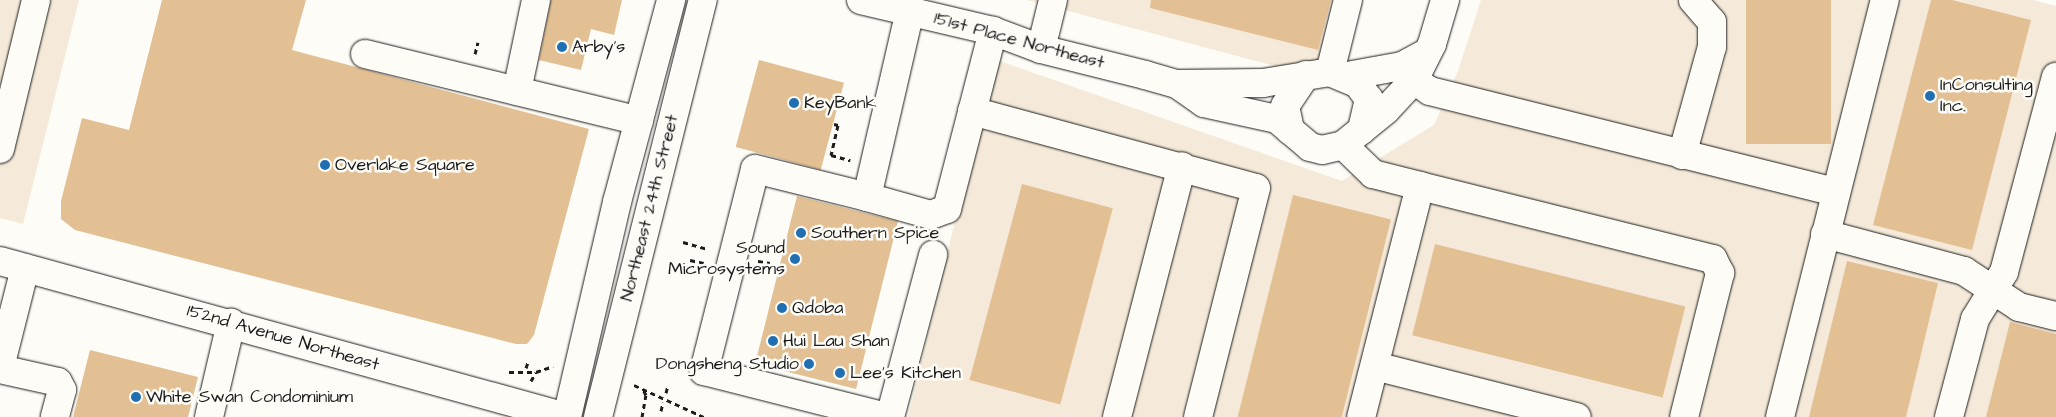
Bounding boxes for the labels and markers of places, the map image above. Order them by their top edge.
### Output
place label: Arby's [572,36,625,58]
marker: Arby's [556,41,568,53]
place label: InConsulting Inc. [1940,75,2033,118]
marker: InConsulting Inc. [1924,90,1936,102]
place label: KeyBank [804,92,877,114]
marker: KeyBank [788,97,800,109]
place label: Overlake Square [335,154,475,176]
marker: Overlake Square [319,159,331,171]
place label: Southern Spice [811,222,939,244]
marker: Southern Spice [795,227,807,239]
place label: Sound Microsystems [668,238,785,280]
marker: Sound Microsystems [789,253,801,265]
place label: Qdoba [792,297,843,319]
marker: Qdoba [776,302,788,314]
place label: Hui Lau Shan [783,330,890,352]
marker: Hui Lau Shan [767,335,779,347]
place label: Dongsheng Studio [656,353,799,375]
marker: Dongsheng Studio [803,358,815,370]
place label: Lee’s Kitchen [850,362,961,384]
marker: Lee’s Kitchen [834,367,846,379]
place label: White Swan Condominium [146,386,353,408]
marker: White Swan Condominium [130,391,142,403]

